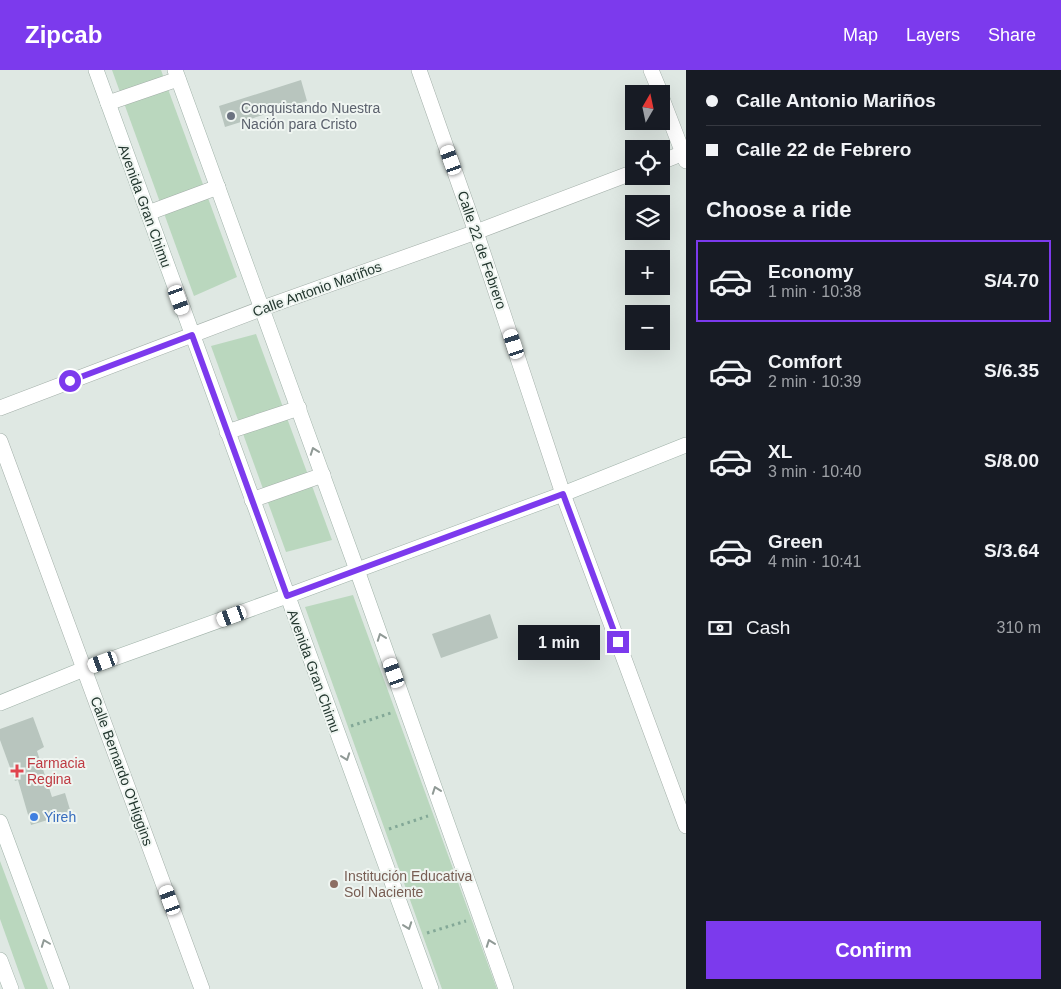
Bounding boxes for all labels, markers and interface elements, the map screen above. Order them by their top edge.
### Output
text: Zipcab [25,21,102,48]
text: Map [843,25,878,45]
text: Layers [906,25,960,45]
text: Share [988,25,1036,45]
north arrow [625,85,670,130]
map controls [625,85,670,350]
text: Calle Antonio Mariños [736,90,936,111]
place label: Conquistando Nuestra Nación para Cristo [241,100,381,132]
marker: Conquistando Nuestra Nación para Cristo [225,110,237,122]
text: Calle 22 de Febrero [736,139,911,160]
button: locate [625,140,670,185]
street label: Avenida Gran Chimu [115,142,175,270]
car [438,143,463,177]
street label: Calle 22 de Febrero [454,189,510,311]
button: layers [625,195,670,240]
text: Choose a ride [706,197,851,222]
button: + [625,250,670,295]
street label: Calle Antonio Mariños [250,258,384,320]
icon: car [708,259,753,304]
text: Economy [768,261,854,282]
text: S/4.70 [984,270,1039,291]
car [166,283,191,317]
text: 1 min · 10:38 [768,283,861,300]
button: − [625,305,670,350]
car [502,327,525,361]
icon: car [708,349,753,394]
text: Comfort [768,351,842,372]
text: S/6.35 [984,360,1039,381]
route start [59,370,81,392]
text: 2 min · 10:39 [768,373,861,390]
icon: car [708,439,753,484]
text: XL [768,441,792,462]
one-way arrow [310,447,320,456]
text: S/8.00 [984,450,1039,471]
text: 3 min · 10:40 [768,463,861,480]
icon: car [708,529,753,574]
text: Green [768,531,823,552]
text: S/3.64 [984,540,1039,561]
text: 4 min · 10:41 [768,553,861,570]
car [215,604,248,628]
street label: Avenida Gran Chimu [284,607,344,735]
icon: cash [706,614,734,642]
text: Cash [746,617,790,638]
text: 310 m [997,619,1041,636]
callout: 1 min [518,624,600,660]
route end [607,631,629,653]
one-way arrow [377,633,387,642]
text: 1 min [538,634,580,651]
car [86,650,119,674]
car [381,656,406,690]
street label: Calle Bernardo O'Higgins [88,694,156,848]
one-way arrow [340,752,350,761]
place label: Farmacia Regina [27,755,86,787]
marker: Farmacia Regina [11,765,23,777]
one-way arrow [431,786,441,795]
place label: Yireh [44,809,76,825]
marker: Yireh [28,811,40,823]
place label: Institución Educativa Sol Naciente [344,868,473,900]
marker: Institución Educativa Sol Naciente [328,878,340,890]
car [157,883,182,917]
one-way arrow [402,921,412,930]
button: Confirm [706,921,1041,979]
one-way arrow [486,939,496,948]
one-way arrow [41,940,51,948]

